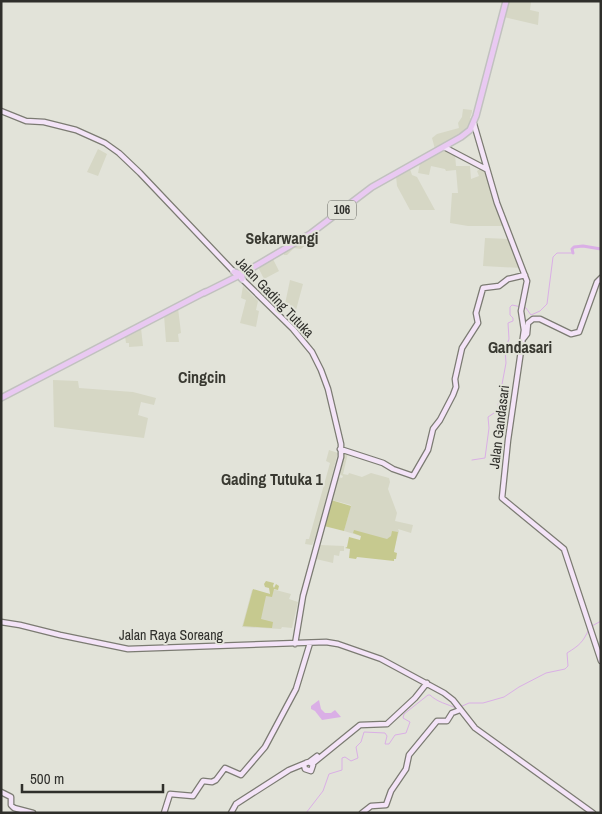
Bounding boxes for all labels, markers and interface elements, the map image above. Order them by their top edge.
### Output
road number: 106 [328,200,356,220]
district label: Sekarwangi [246,227,318,249]
street label: Jalan Gading Tutuka [232,253,319,342]
district label: Gandasari [488,336,552,358]
district label: Cingcin [178,366,226,388]
street label: Jalan Gandasari [485,384,513,470]
district label: Gading Tutuka 1 [221,468,324,490]
street label: Jalan Raya Soreang [119,626,224,644]
scale bar [22,762,164,794]
text: 500 m [30,768,64,789]

